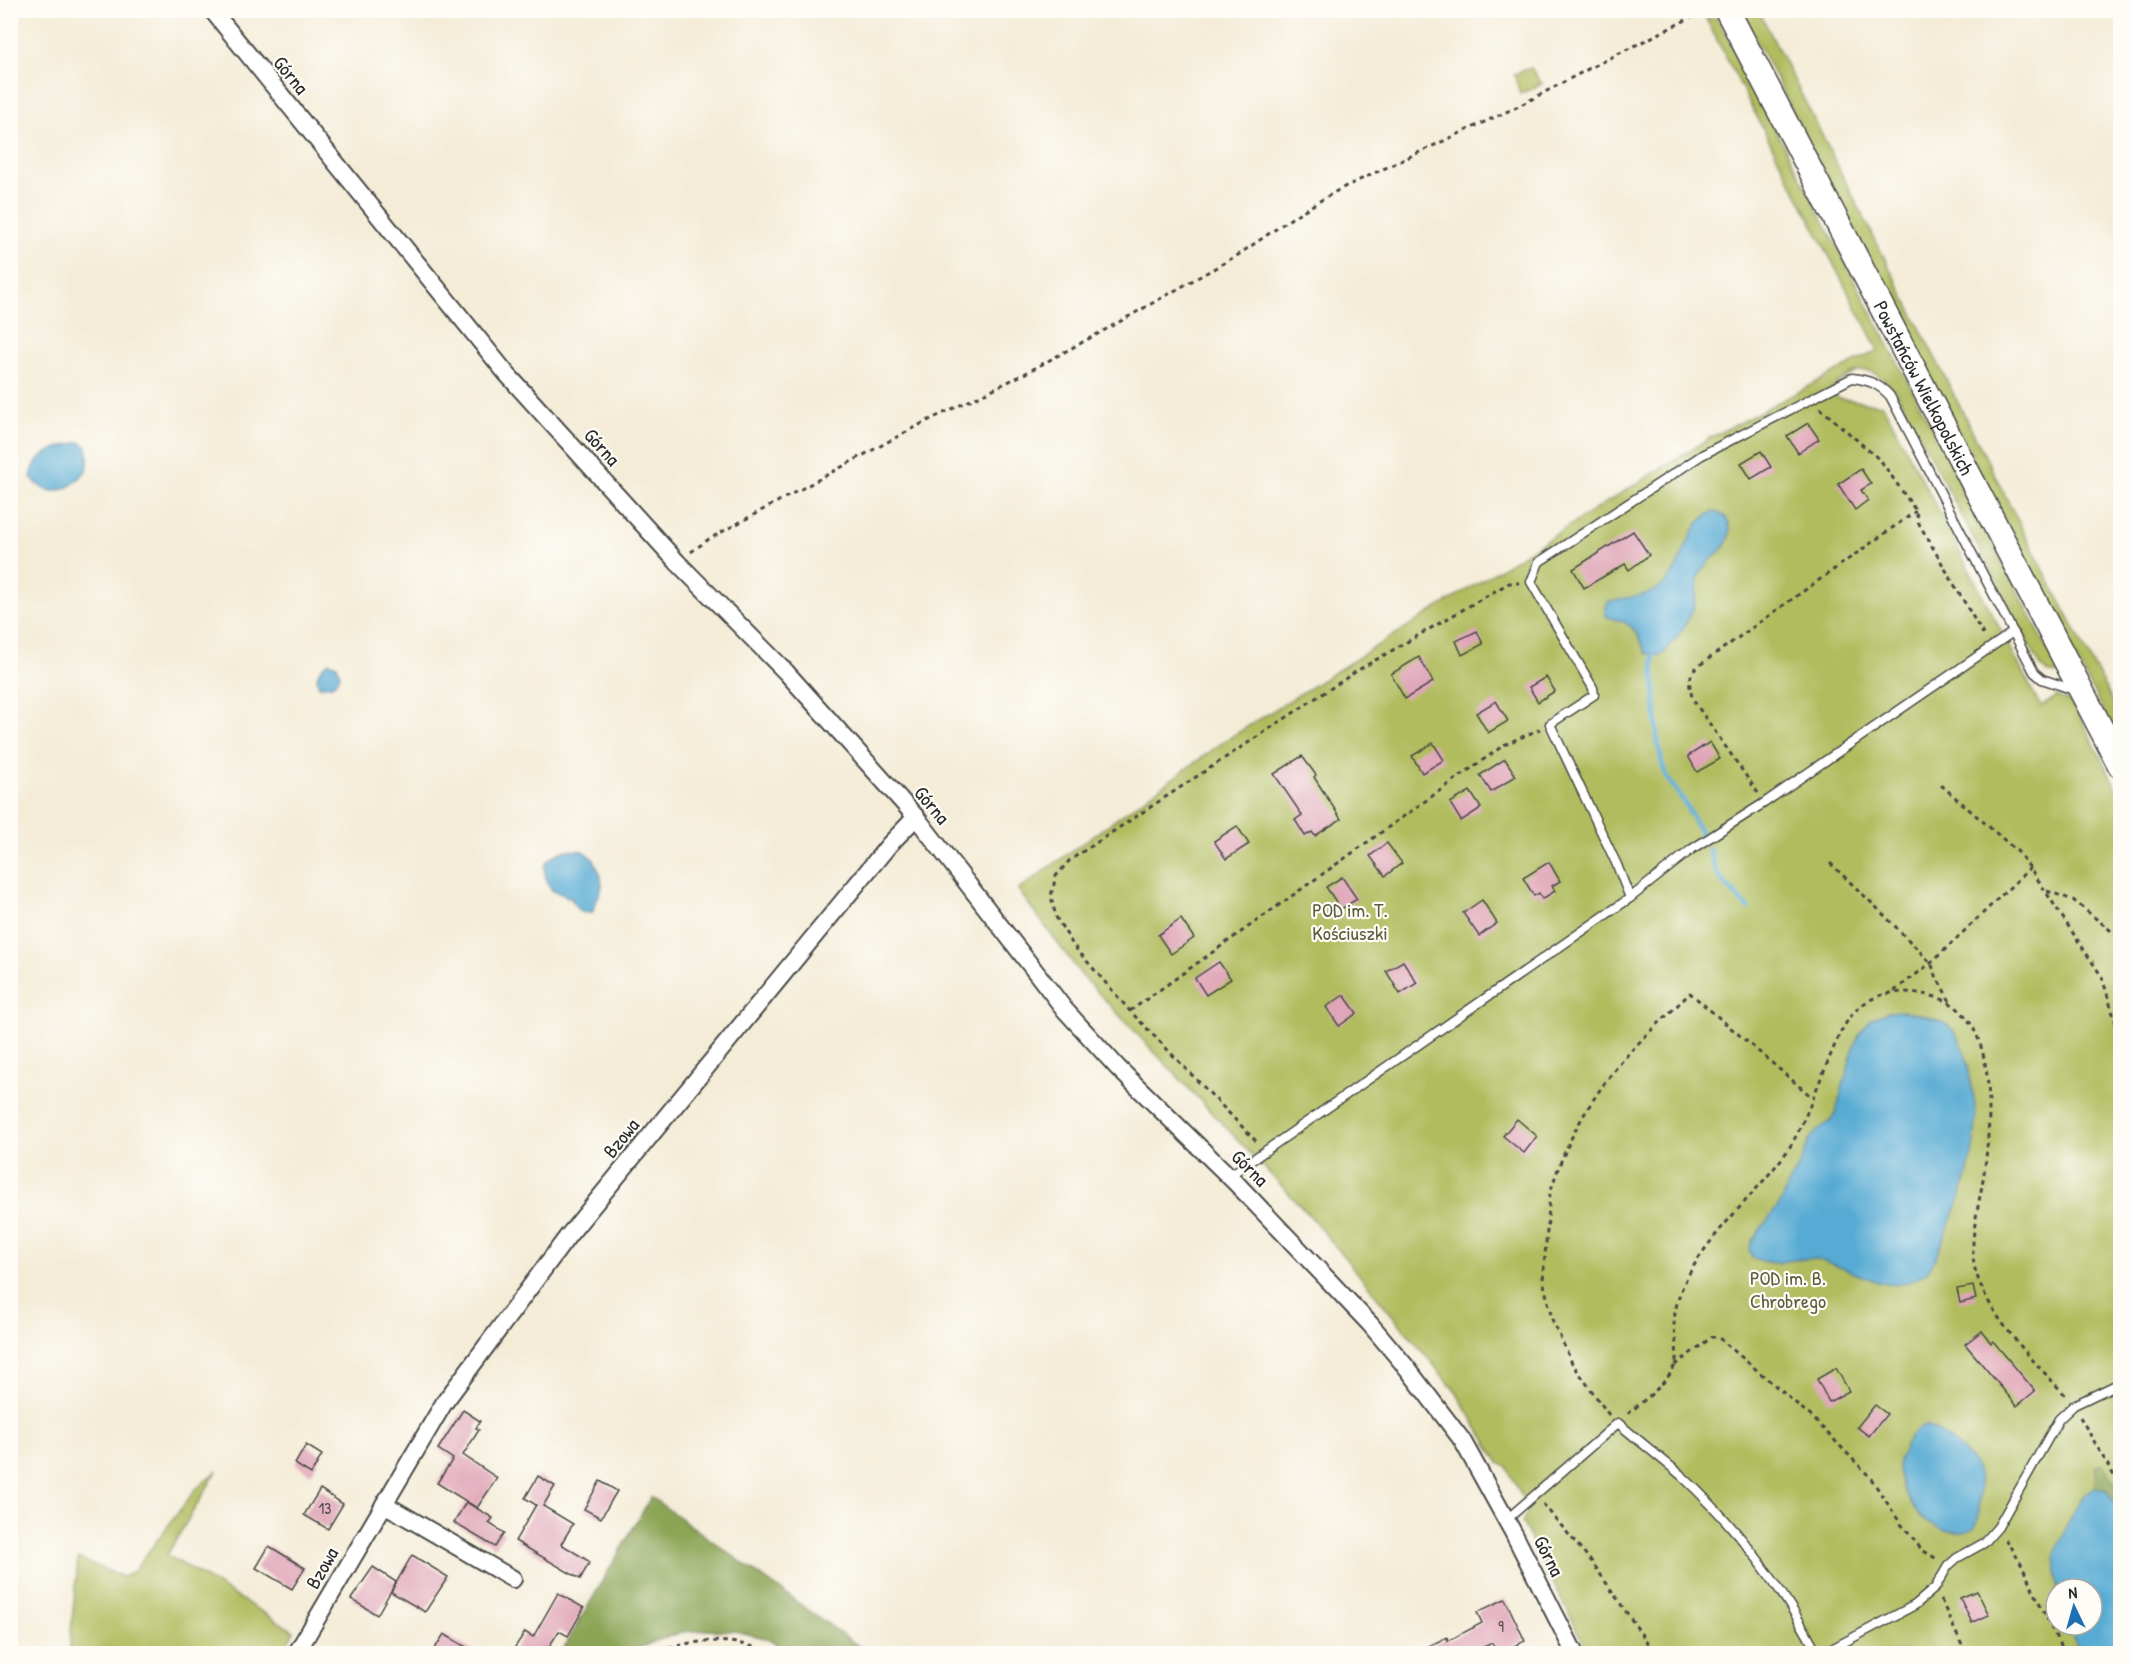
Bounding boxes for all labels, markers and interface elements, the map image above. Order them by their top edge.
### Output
street label: Górna [268,50,315,100]
street label: Powstańców Wielkopolskich [1868,296,1981,480]
street label: Górna [578,422,627,472]
street label: Górna [908,780,956,830]
park label: POD im. T. Kościuszki [1312,896,1388,946]
street label: Bzowa [596,1112,645,1163]
street label: Górna [1226,1143,1275,1192]
park label: POD im. B. Chrobrego [1750,1264,1826,1314]
house number: 13 [319,1497,331,1519]
street label: Górna [1528,1531,1571,1581]
street label: Bzowa [299,1542,344,1593]
north arrow [2044,1577,2104,1637]
text: N [2067,1581,2078,1603]
house number: 9 [1498,1615,1504,1637]

